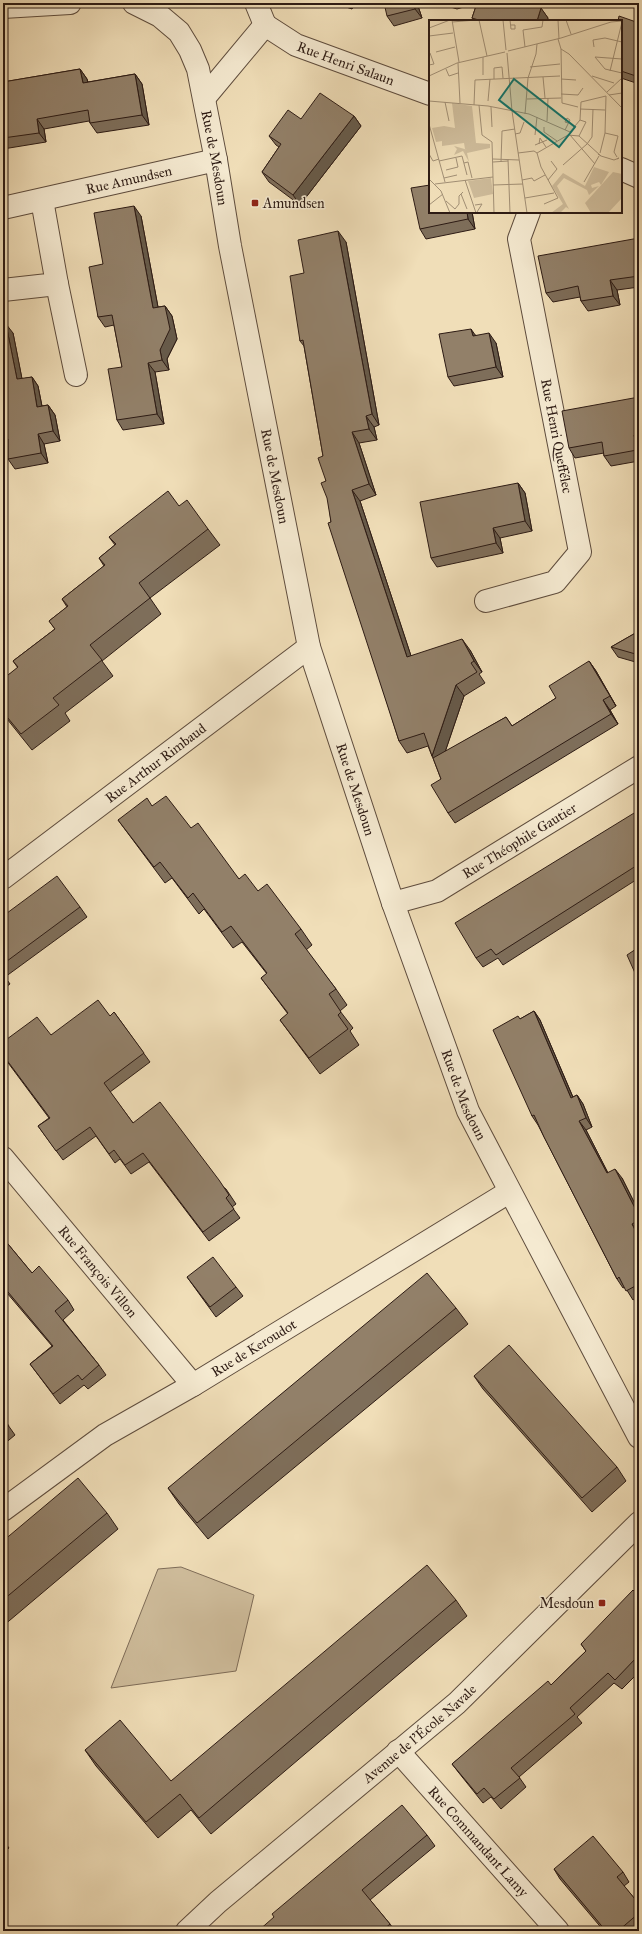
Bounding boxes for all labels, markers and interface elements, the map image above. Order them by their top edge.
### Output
inset map [429,20,622,213]
street label: Rue Henri Salaun [295,38,397,89]
street label: Rue de Mesdoun [197,109,231,207]
street label: Rue Amundsen [84,162,174,198]
place label: Amundsen [262,195,325,212]
marker: Amundsen [250,198,260,208]
street label: Rue Henri Queffélec [537,377,576,495]
street label: Rue de Mesdoun [257,427,293,526]
street label: Rue Arthur Rimbaud [102,720,209,807]
street label: Rue de Mesdoun [332,741,378,838]
street label: Rue Théophile Gautier [459,799,580,883]
street label: Rue de Mesdoun [437,1047,490,1143]
street label: Rue François Villon [54,1222,141,1322]
street label: Rue de Keroudot [208,1316,300,1381]
place label: Mesdoun [540,1595,594,1612]
marker: Mesdoun [597,1598,607,1608]
street label: Avenue de l'École Navale [359,1681,480,1787]
street label: Rue Commandant Lamy [424,1783,532,1901]

